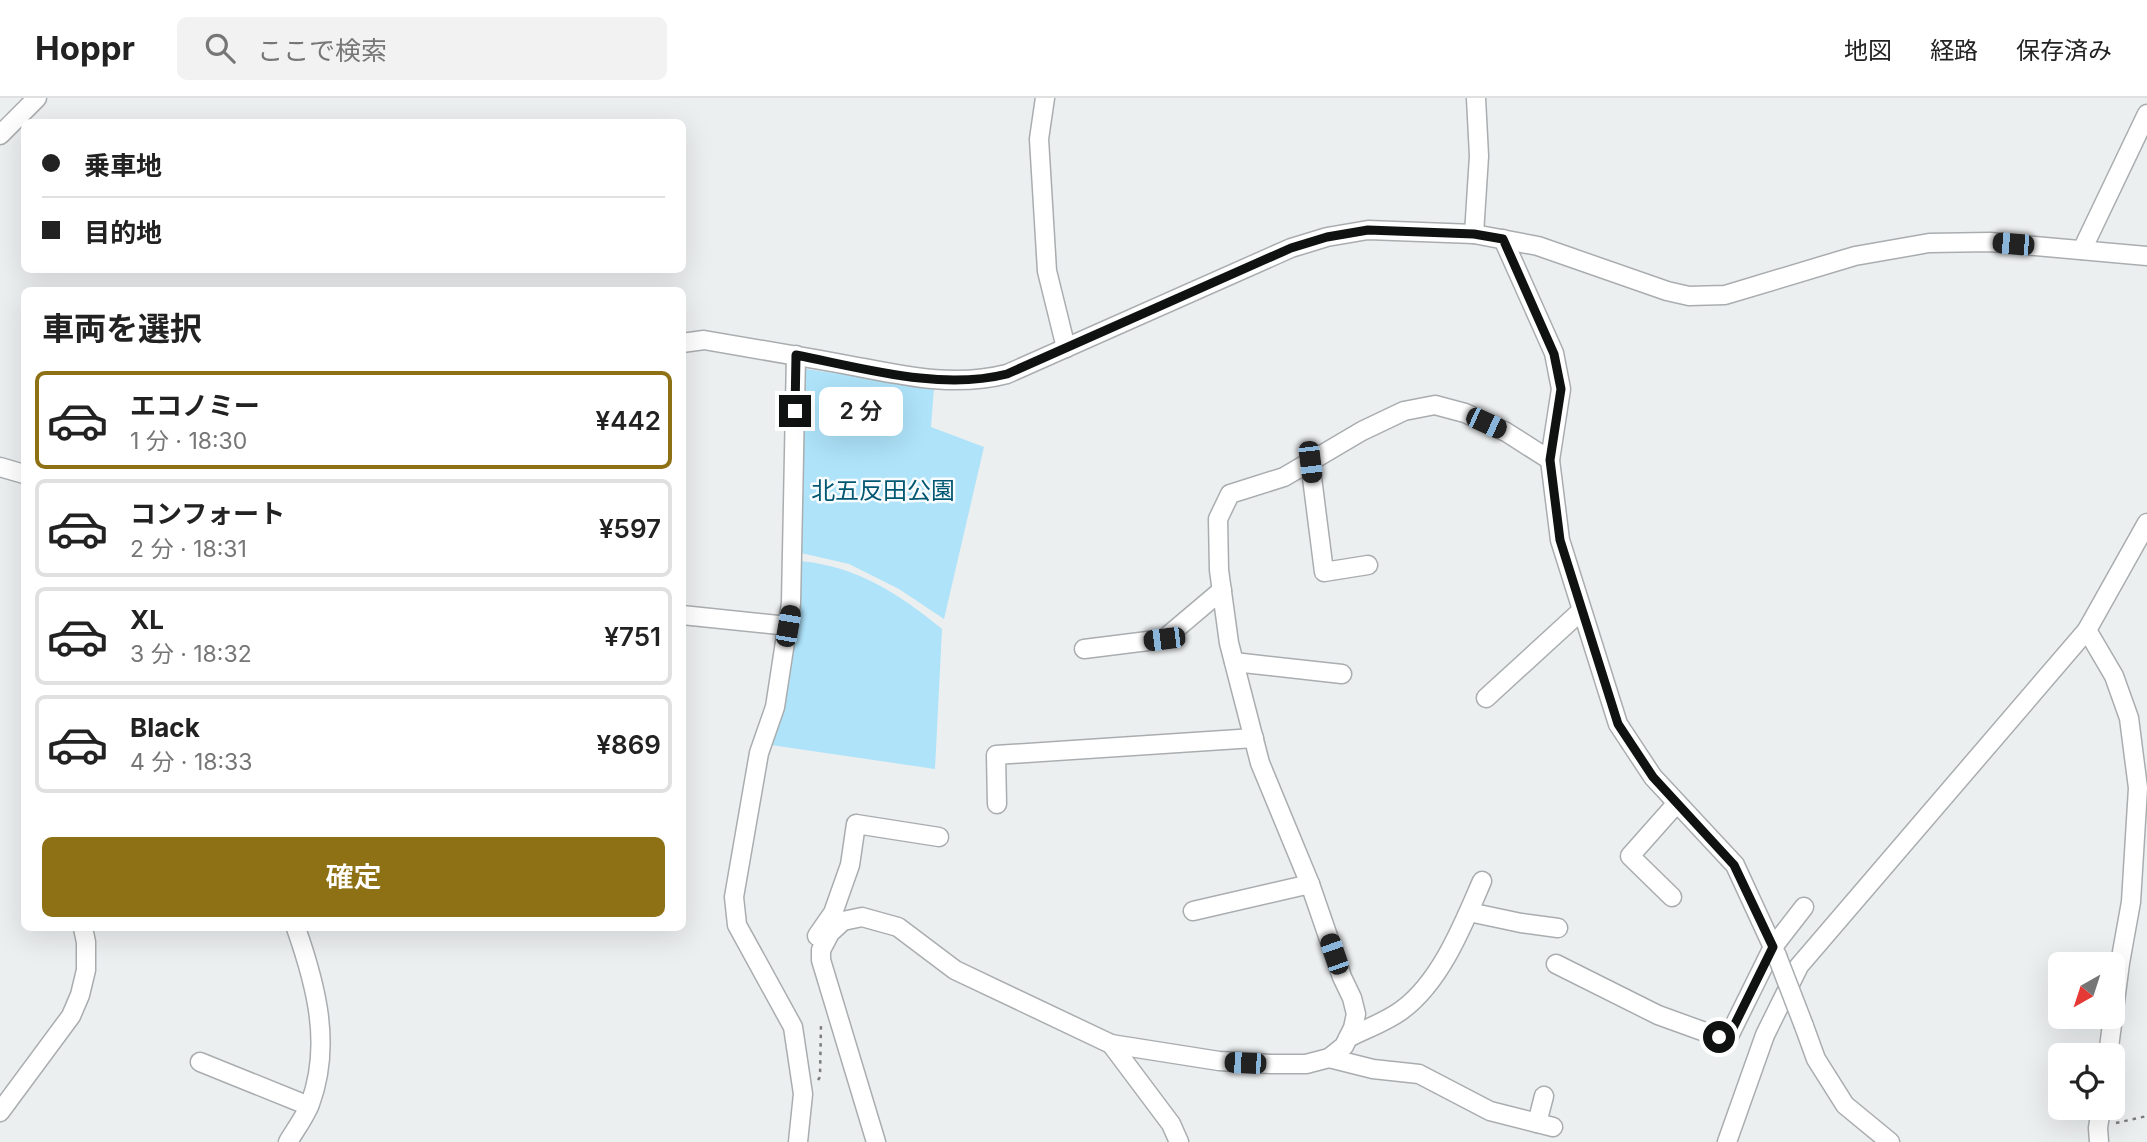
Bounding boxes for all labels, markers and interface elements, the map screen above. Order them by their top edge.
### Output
search box [177,17,667,80]
text: Hoppr [35,28,135,68]
icon: search [201,29,239,67]
text: ここで検索 [257,35,387,66]
text: 地図 [1844,36,1892,65]
text: 経路 [1930,36,1978,65]
text: 保存済み [2016,36,2112,65]
text: 乗車地 [84,150,162,181]
text: 目的地 [84,217,162,248]
car [1992,232,2035,256]
text: 車両を選択 [42,309,202,348]
callout: 2 分 [820,386,903,436]
icon: car [46,389,109,452]
text: エコノミー [130,390,260,421]
route end [779,395,811,427]
text: 2 分 [839,397,883,425]
text: ¥442 [596,405,661,436]
car [1463,405,1510,441]
text: 1 分 · 18:30 [130,427,247,455]
car [1298,440,1323,484]
park label: 北五反田公園 [811,476,955,505]
icon: car [46,497,109,560]
text: コンフォート [130,498,285,529]
text: ¥597 [599,513,661,544]
text: 2 分 · 18:31 [130,535,247,563]
car [775,603,802,649]
text: XL [130,604,164,635]
icon: car [46,605,109,668]
text: ¥751 [604,621,661,652]
car [1142,626,1187,652]
text: 3 分 · 18:32 [130,640,252,668]
text: Black [130,712,200,743]
icon: car [46,713,109,776]
text: ¥869 [596,729,661,760]
text: 4 分 · 18:33 [130,748,253,776]
button: 確定 [42,837,665,917]
car [1318,931,1351,977]
north arrow [2048,952,2124,1029]
map controls [2048,952,2125,1120]
route start [1703,1021,1735,1053]
button: locate [2048,1043,2125,1120]
car [1224,1052,1267,1074]

